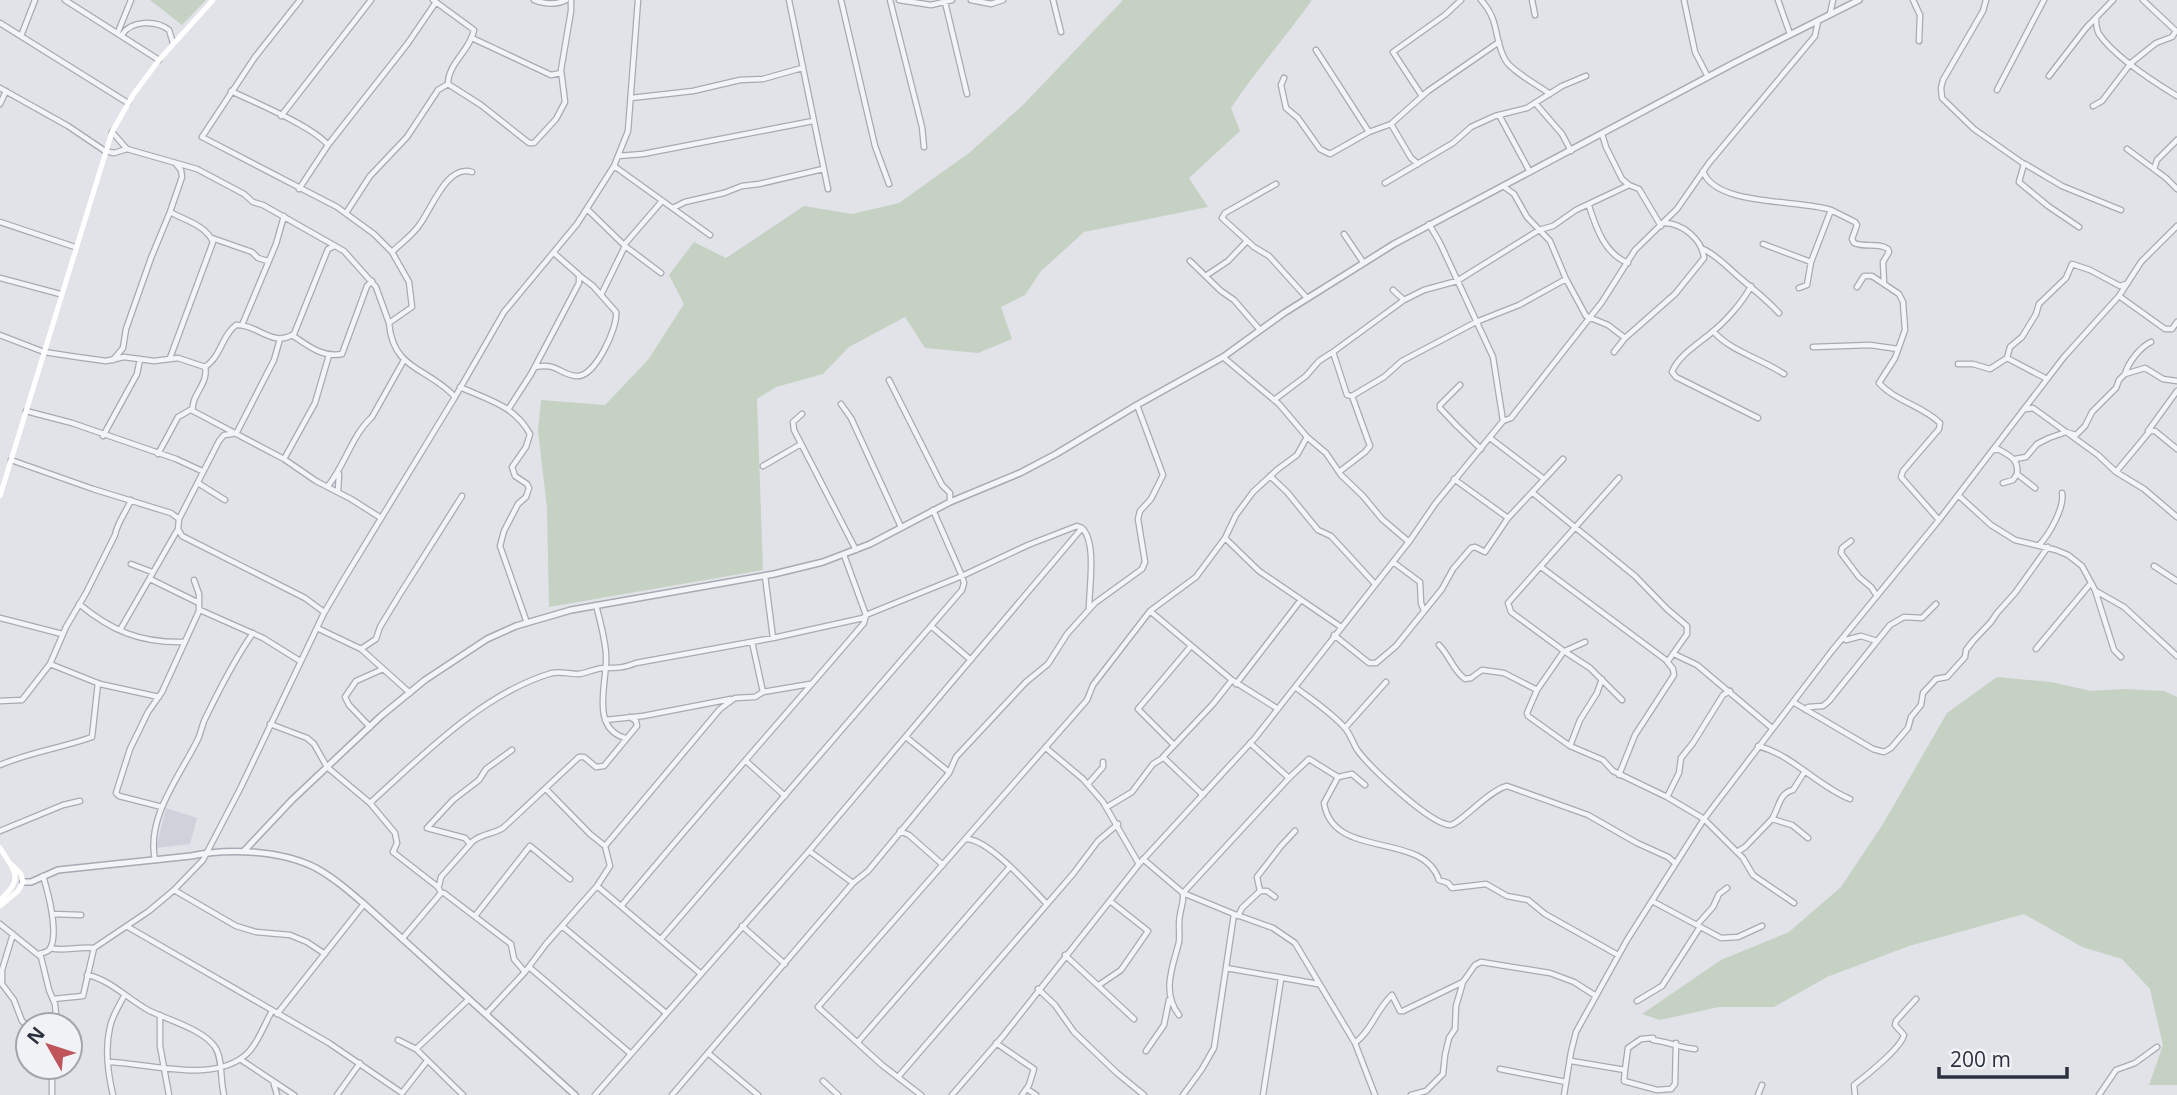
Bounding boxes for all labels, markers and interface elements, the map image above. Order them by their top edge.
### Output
north arrow [14,1011,84,1081]
text: N [21,1021,51,1049]
scale bar [1939,1036,2067,1080]
text: 200 m [1950,1045,2011,1073]

